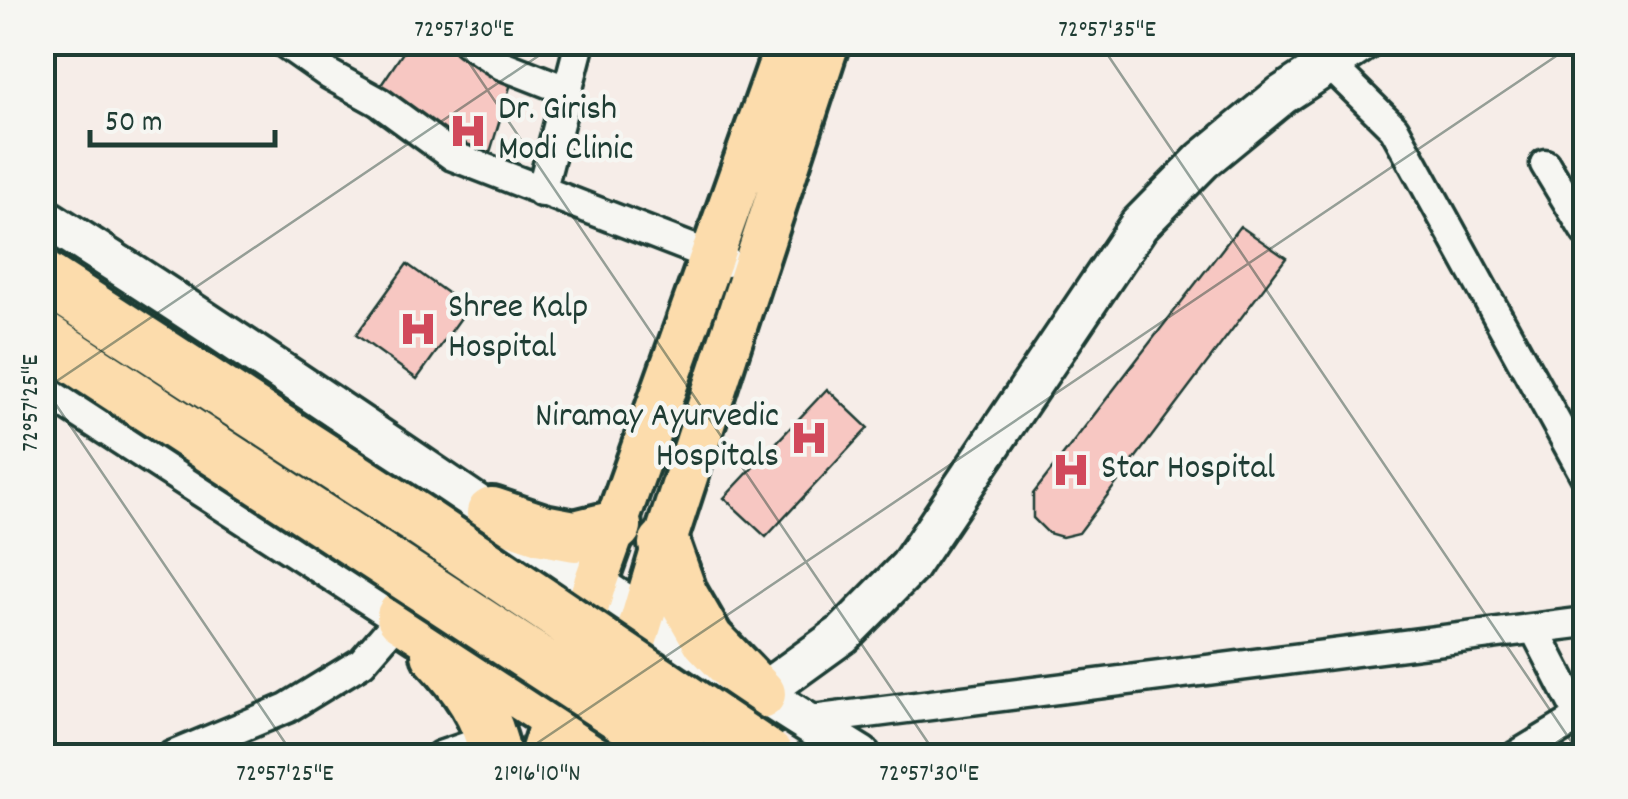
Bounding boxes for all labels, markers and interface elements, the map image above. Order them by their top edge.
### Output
text: 72°57'30"E [414,13,514,49]
text: 72°57'35"E [1058,13,1156,49]
scale bar [90,85,275,147]
place label: Dr. Girish Modi Clinic [498,86,634,176]
text: 50 m [105,103,163,146]
hospital icon: Dr. Girish Modi Clinic [447,110,489,152]
place label: Shree Kalp Hospital [448,284,588,374]
hospital icon: Shree Kalp Hospital [397,308,439,350]
text: 72°57'25"E [14,354,50,452]
place label: Niramay Ayurvedic Hospitals [535,393,779,483]
hospital icon: Niramay Ayurvedic Hospitals [788,417,830,459]
place label: Star Hospital [1101,445,1275,495]
hospital icon: Star Hospital [1050,449,1092,491]
text: 72°57'25"E [236,757,334,793]
text: 21°16'10"N [493,757,581,793]
text: 72°57'30"E [879,757,979,793]

